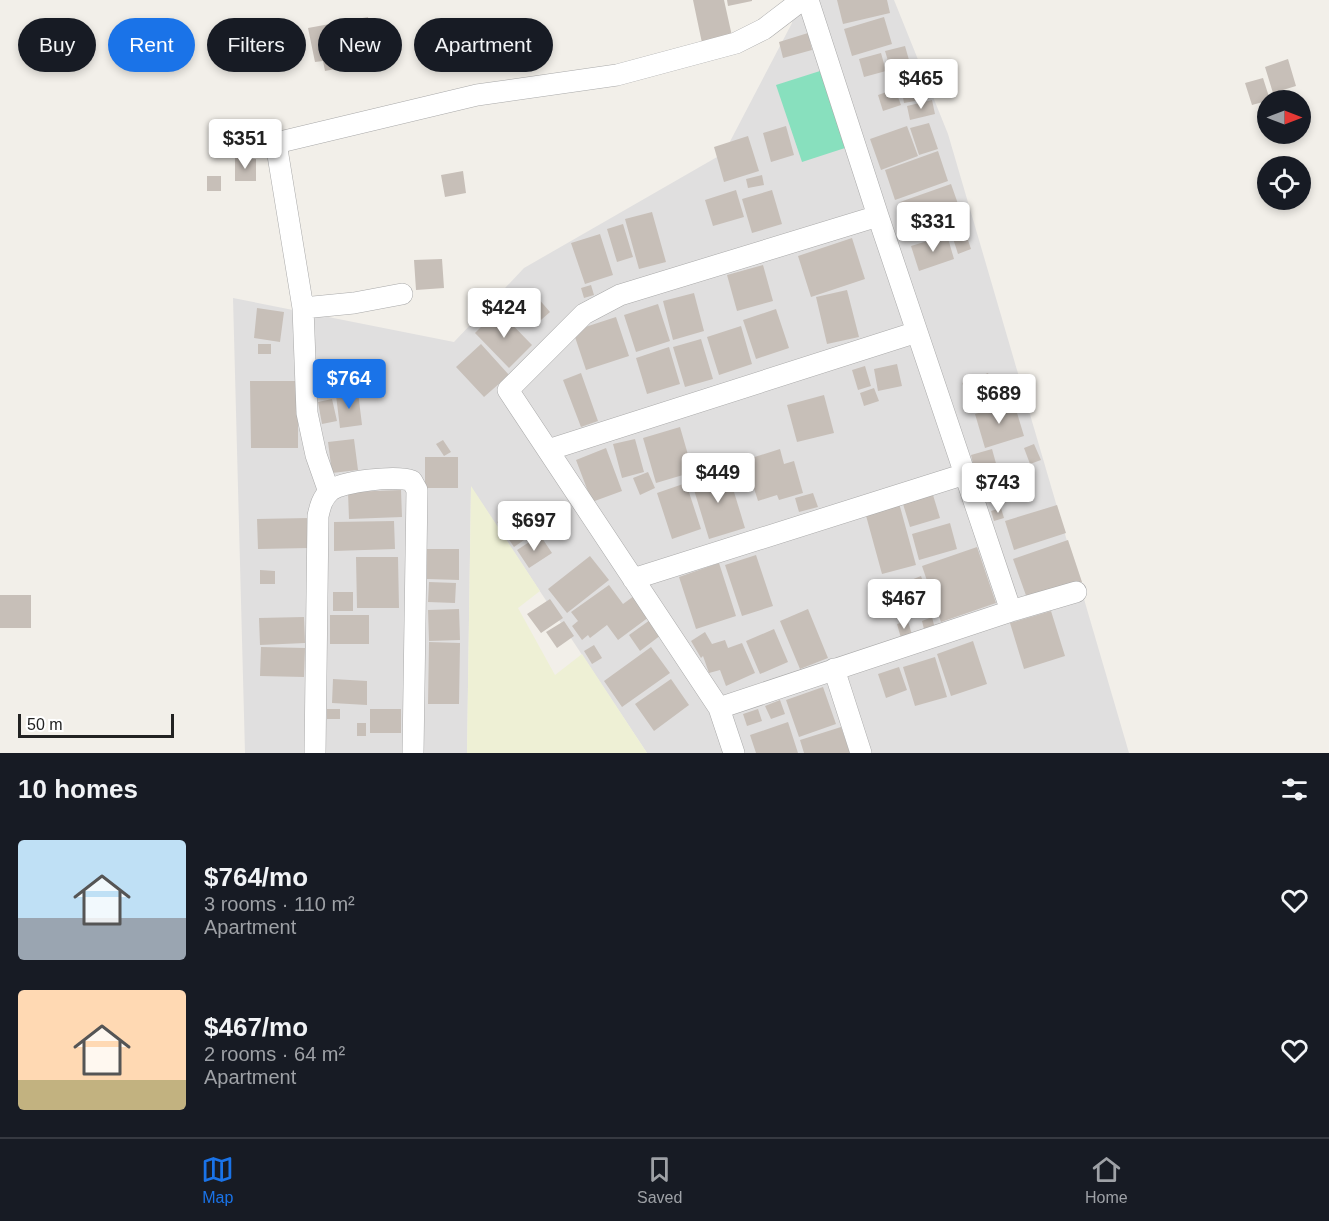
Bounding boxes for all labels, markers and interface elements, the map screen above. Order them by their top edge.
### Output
chip: Buy [18,18,96,72]
chip: Rent [108,18,195,72]
chip: Filters [207,18,306,72]
chip: New [318,18,402,72]
chip: Apartment [414,18,553,72]
pin: $465 [885,59,957,110]
text: $465 [899,67,943,89]
north arrow [1257,90,1311,144]
map controls [1257,90,1311,210]
pin: $351 [209,119,281,170]
text: $351 [223,127,267,149]
button: locate [1257,156,1311,210]
pin: $331 [897,202,969,253]
text: $331 [911,210,955,232]
pin: $424 [468,288,540,339]
text: $424 [482,296,526,318]
pin: $764 [313,359,385,410]
text: $764 [327,367,371,389]
pin: $689 [963,374,1035,425]
text: $689 [977,382,1021,404]
pin: $449 [682,453,754,504]
text: $449 [696,461,740,483]
pin: $743 [962,463,1034,514]
text: $743 [976,471,1020,493]
pin: $697 [498,501,570,552]
text: $697 [512,509,556,531]
pin: $467 [868,579,940,630]
text: $467 [882,587,926,609]
scale bar [18,711,174,738]
text: 50 m [27,716,63,733]
icon: filters [1278,773,1311,806]
text: 10 homes [18,774,138,804]
text: $764/mo [204,862,308,892]
icon: home [66,864,138,936]
icon: heart [1278,884,1311,917]
text: 3 rooms · 110 m² [204,893,355,915]
text: Apartment [204,916,296,938]
text: $467/mo [204,1012,308,1042]
icon: home [66,1014,138,1086]
icon: heart [1278,1034,1311,1067]
text: 2 rooms · 64 m² [204,1043,345,1065]
text: Apartment [204,1066,296,1088]
tab: Map [201,1153,234,1207]
tab: Saved [637,1153,682,1207]
tab: Home [1085,1153,1128,1207]

